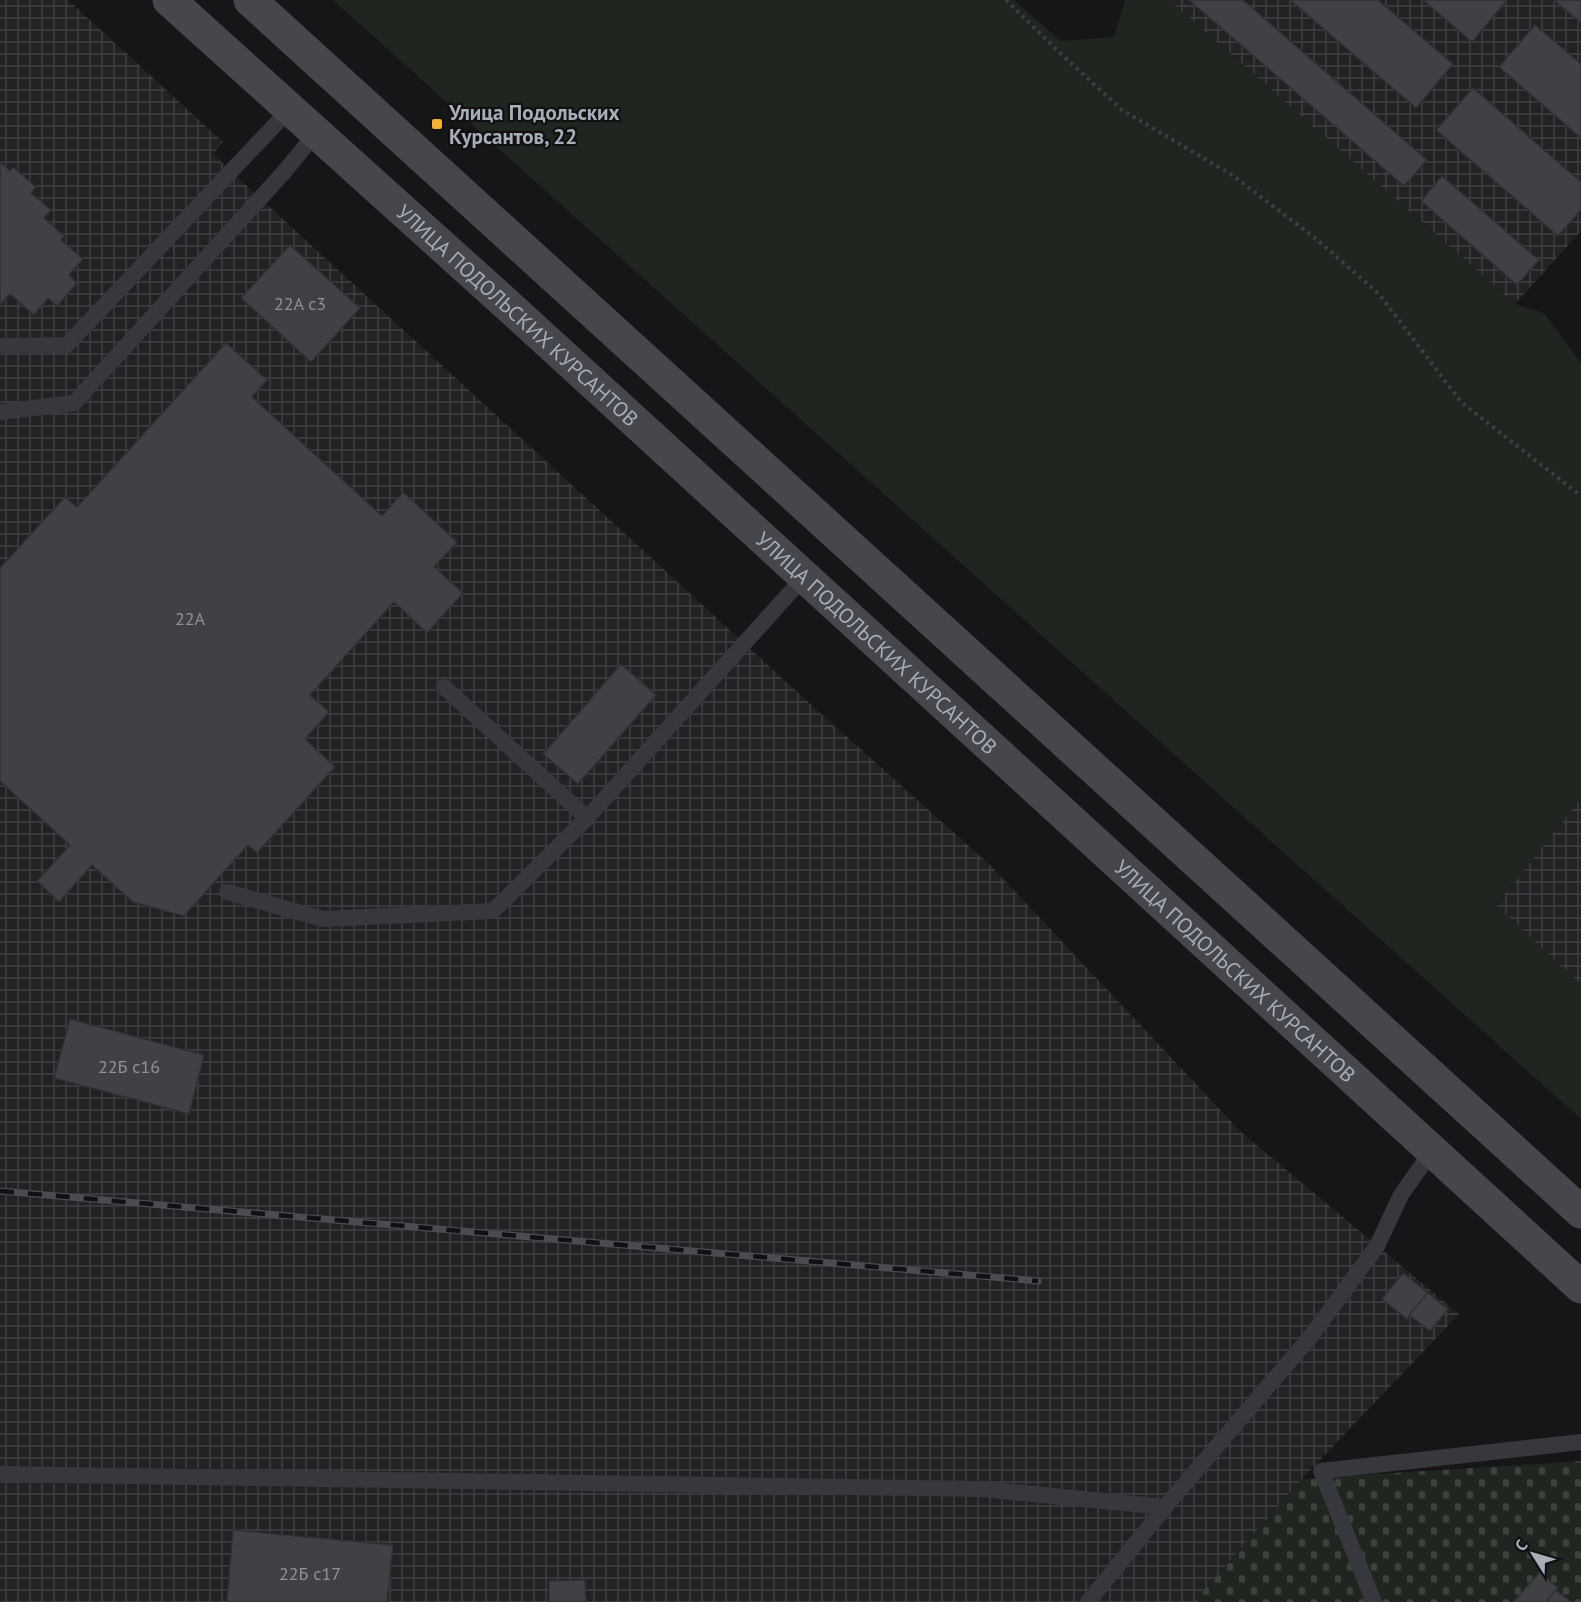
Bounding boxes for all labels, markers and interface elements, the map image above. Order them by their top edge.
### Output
place label: Улица Подольских Курсантов, 22 [448,99,620,150]
marker: Улица Подольских Курсантов, 22 [430,117,444,131]
street label: УЛИЦА ПОДОЛЬСКИХ КУРСАНТОВ [391,198,644,432]
house number: 22А с3 [274,292,326,315]
street label: УЛИЦА ПОДОЛЬСКИХ КУРСАНТОВ [750,526,1003,760]
house number: 22А [175,607,206,630]
street label: УЛИЦА ПОДОЛЬСКИХ КУРСАНТОВ [1109,854,1362,1088]
house number: 22Б с16 [98,1055,160,1078]
north arrow [1503,1524,1563,1584]
text: С [1510,1535,1532,1555]
house number: 22Б с17 [279,1562,341,1585]

